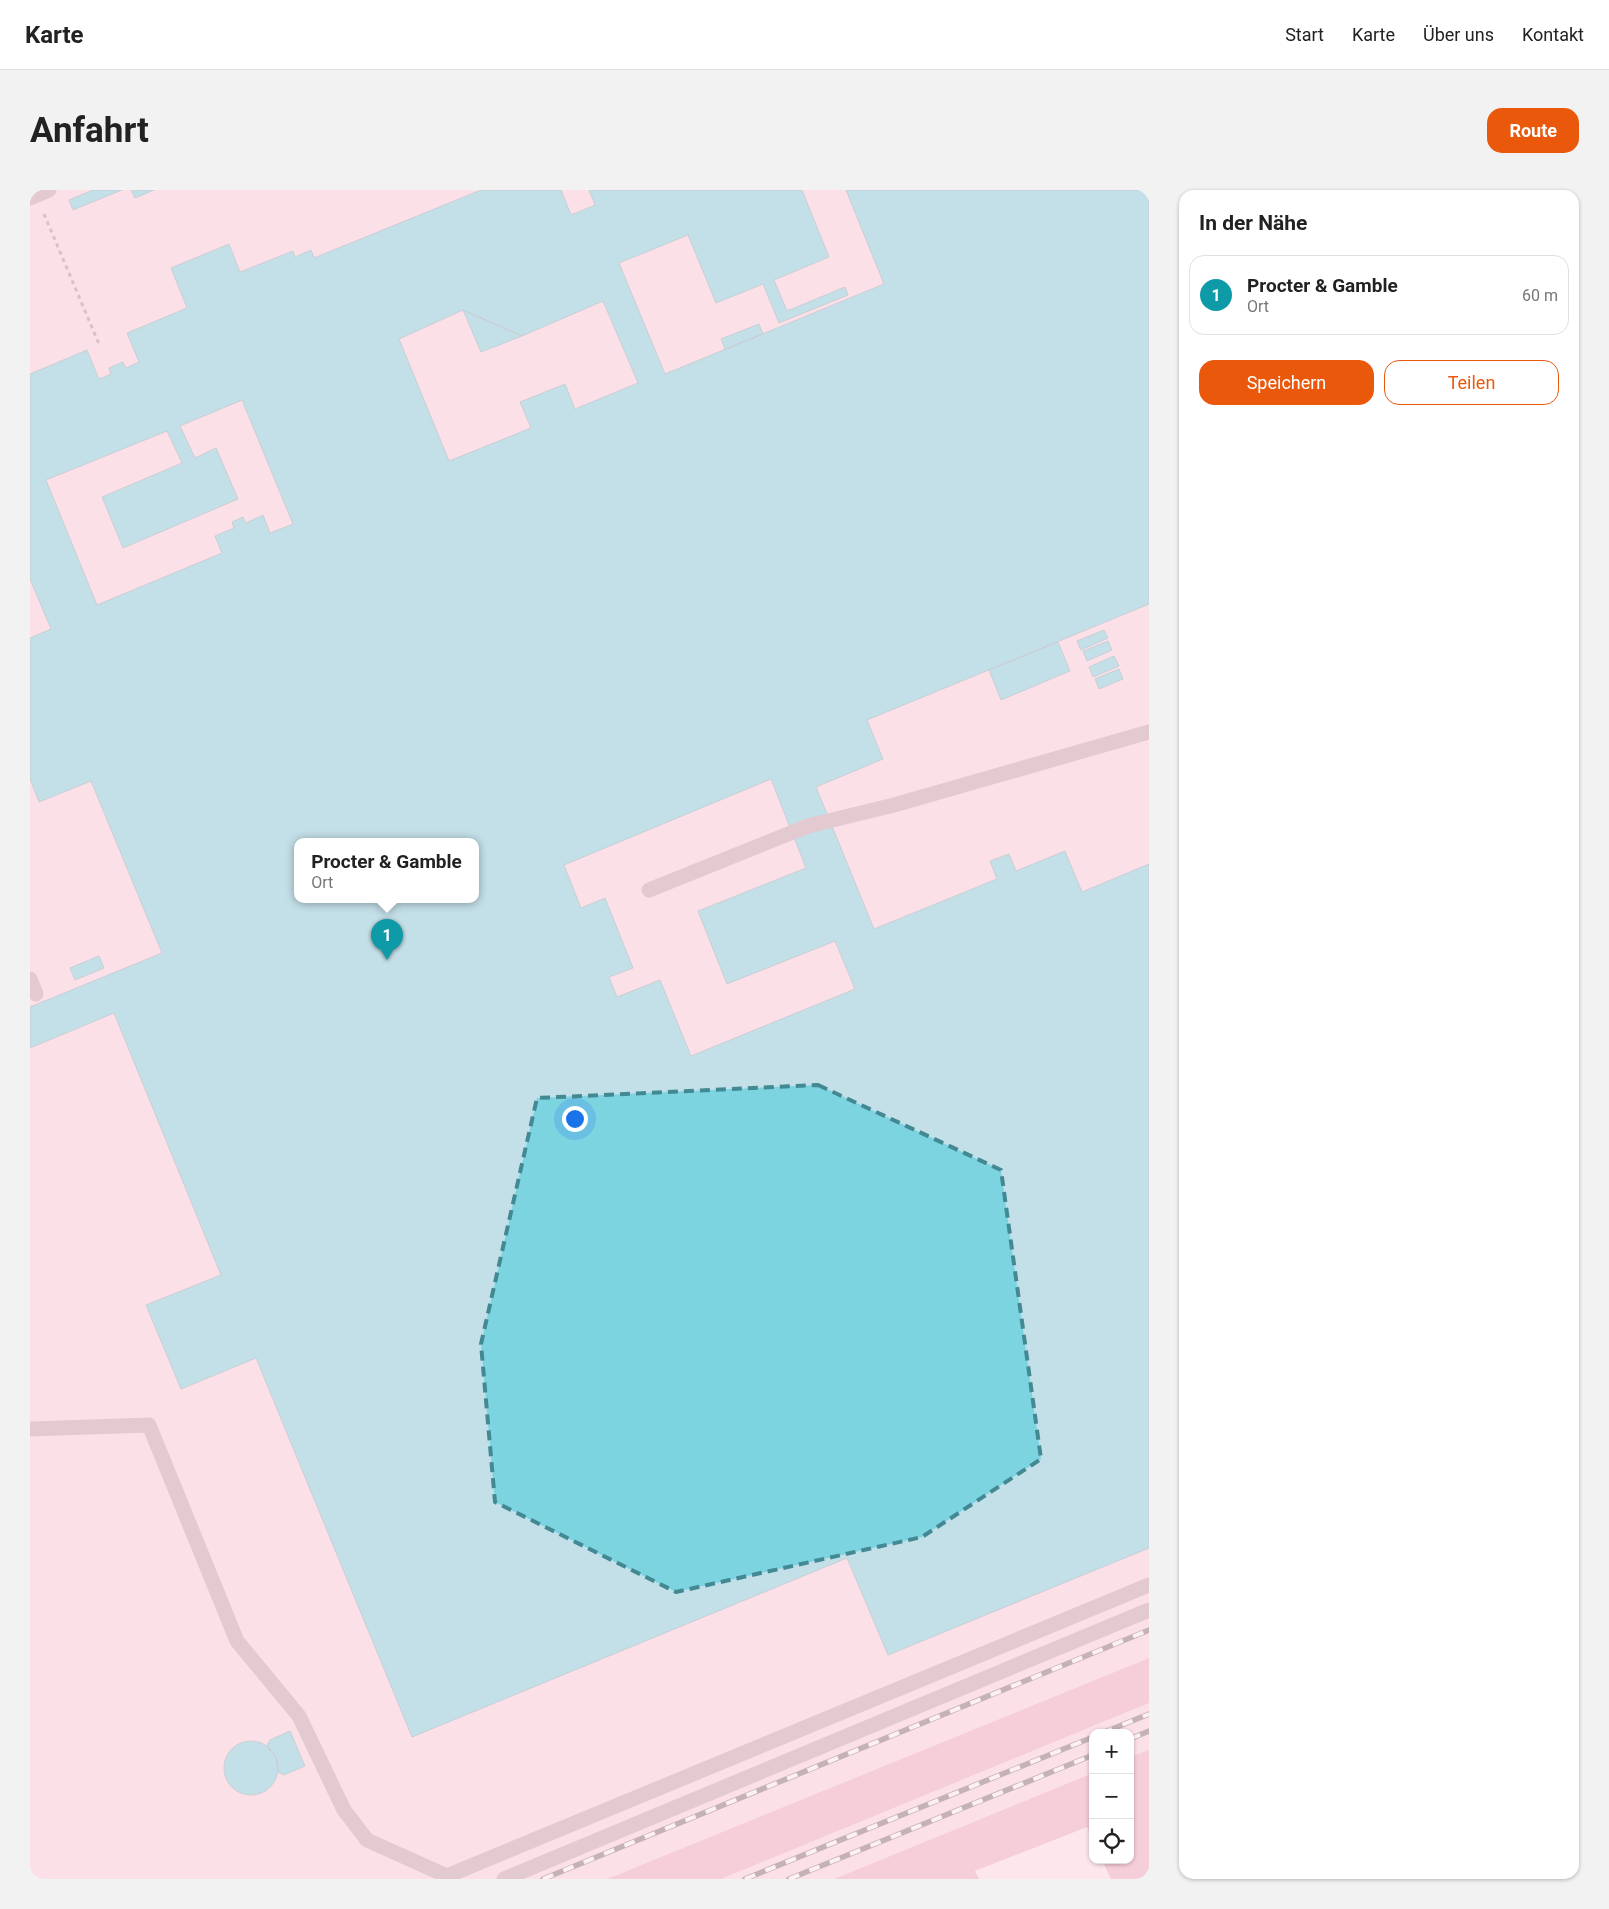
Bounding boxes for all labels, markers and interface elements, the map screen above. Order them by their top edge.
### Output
text: Karte [25,21,84,49]
text: Start [1285,24,1324,45]
text: Karte [1352,24,1395,45]
text: Über uns [1423,24,1494,45]
text: Kontakt [1522,24,1584,45]
button: Route [1487,108,1579,153]
text: Anfahrt [30,110,149,151]
text: In der Nähe [1199,211,1307,235]
text: Procter & Gamble [1247,274,1398,297]
text: 1 [1211,286,1221,305]
text: 60 m [1522,286,1558,305]
text: Ort [1247,297,1269,316]
button: Speichern [1199,360,1374,405]
button: Teilen [1384,360,1559,405]
popup [294,838,479,903]
text: Procter & Gamble [311,850,462,873]
text: Ort [311,873,333,892]
pin: 1 [371,919,403,960]
your location [562,1106,588,1132]
map controls [1089,1729,1134,1864]
button: + [1089,1729,1134,1774]
button: − [1089,1774,1134,1819]
button: locate [1089,1819,1134,1864]

